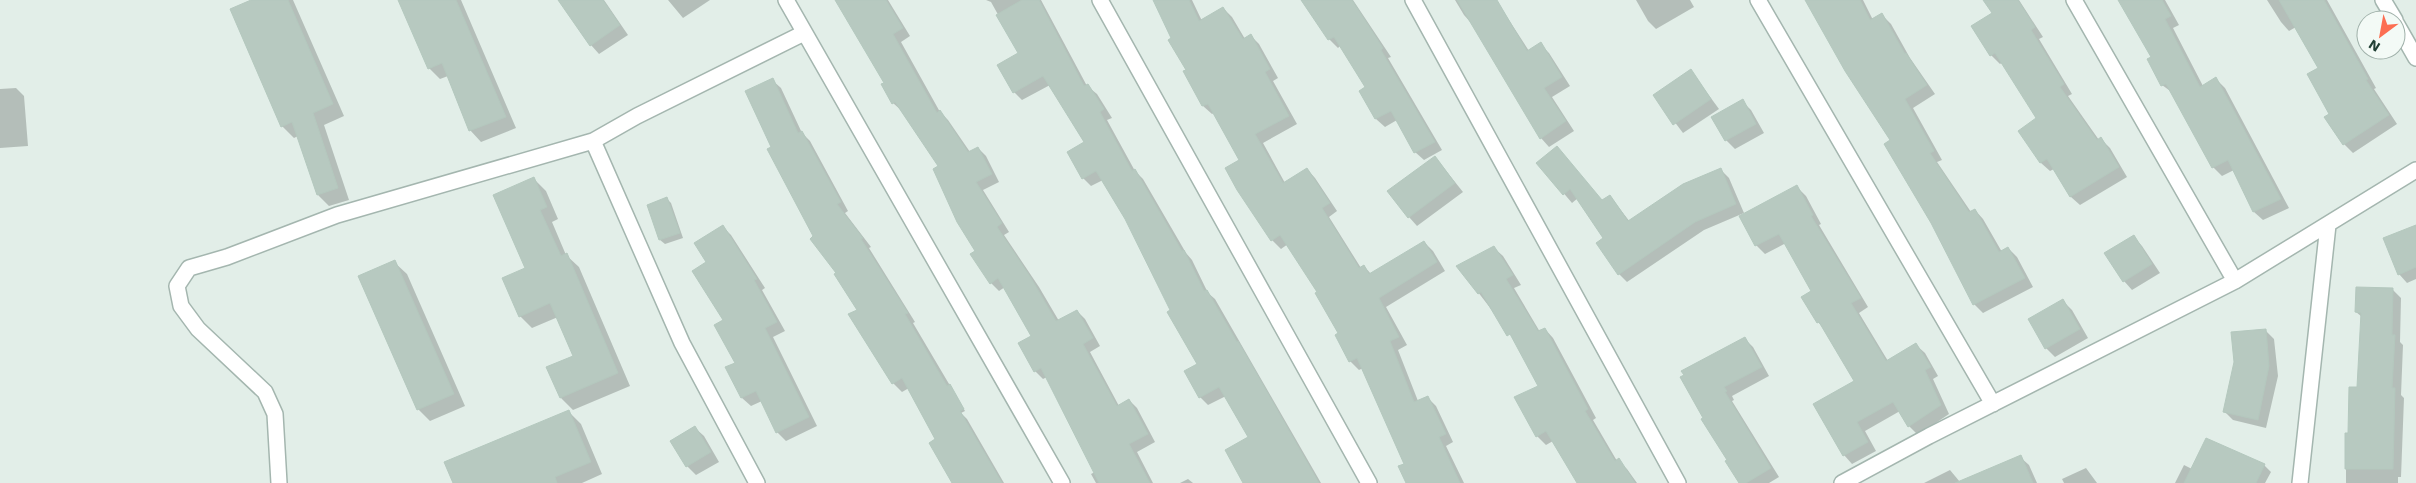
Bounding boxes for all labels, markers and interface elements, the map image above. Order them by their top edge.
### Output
north arrow [2356,10,2406,60]
text: N [2365,36,2383,56]

